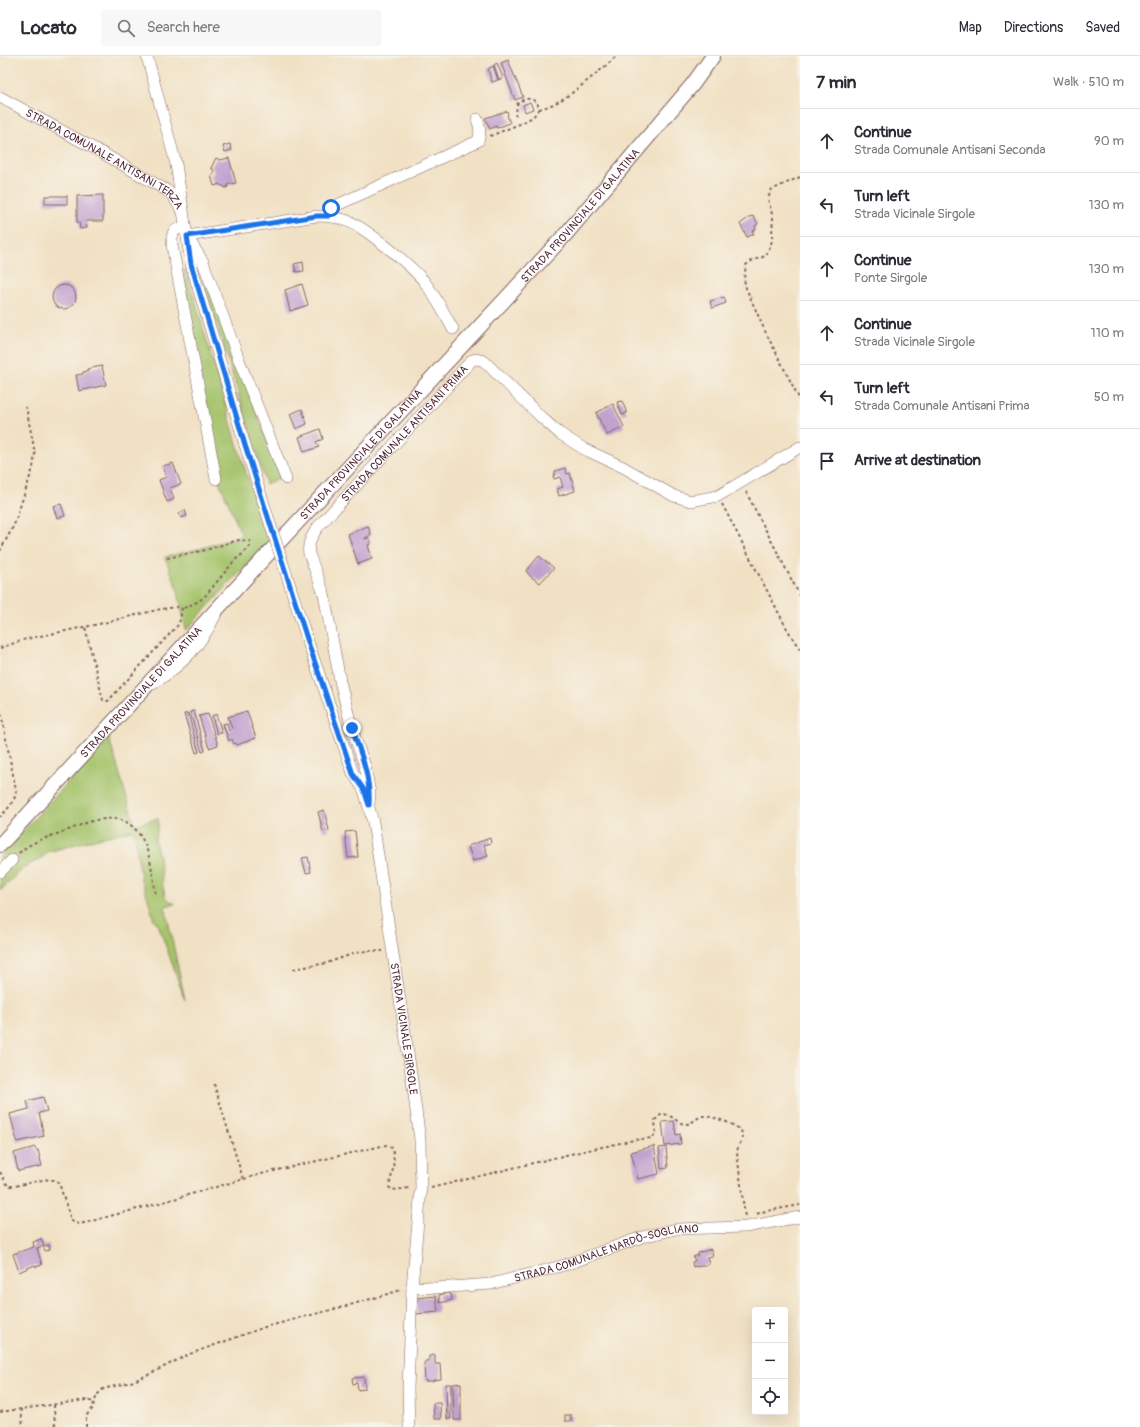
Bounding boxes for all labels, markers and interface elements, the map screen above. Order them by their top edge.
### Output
search box [101,10,381,46]
text: Locato [20,16,77,40]
icon: search [115,17,137,39]
text: Search here [147,18,220,37]
text: Map [959,19,982,36]
text: Directions [1004,19,1063,36]
text: Saved [1085,19,1120,36]
text: 7 min [816,72,856,93]
text: Walk · 510 m [1053,74,1124,90]
street label: STRADA COMUNALE ANTISANI TERZA [23,106,185,212]
text: Continue [854,123,912,142]
icon: ahead [816,130,838,152]
text: 90 m [1094,133,1124,149]
text: Strada Comunale Antisani Seconda [854,142,1046,158]
street label: STRADA PROVINCIALE DI GALATINA [518,146,642,285]
text: Turn left [854,187,910,206]
icon: left [816,194,838,216]
text: 130 m [1088,197,1124,213]
route start [322,199,340,217]
text: Strada Vicinale Sirgole [854,206,975,222]
text: Continue [854,251,912,270]
icon: ahead [816,258,838,280]
text: 130 m [1088,261,1124,277]
text: Ponte Sirgole [854,270,927,286]
text: Continue [854,315,912,334]
icon: ahead [816,322,838,344]
text: 110 m [1091,325,1124,341]
text: Strada Vicinale Sirgole [854,334,975,350]
street label: STRADA COMUNALE ANTISANI PRIMA [339,363,471,505]
text: Turn left [854,379,910,398]
icon: left [816,386,838,408]
street label: STRADA PROVINCIALE DI GALATINA [297,387,425,522]
text: 50 m [1094,389,1124,405]
text: Strada Comunale Antisani Prima [854,398,1030,414]
icon: arrive [816,450,838,472]
text: Arrive at destination [854,451,981,470]
street label: STRADA PROVINCIALE DI GALATINA [78,624,205,761]
route end [343,719,361,737]
street label: STRADA VICINALE SIRGOLE [387,962,420,1096]
street label: STRADA COMUNALE NARDÒ-SOGLIANO [513,1222,699,1285]
map controls [752,1307,788,1415]
button: + [752,1307,788,1343]
button: − [752,1343,788,1379]
button: locate [752,1379,788,1415]

